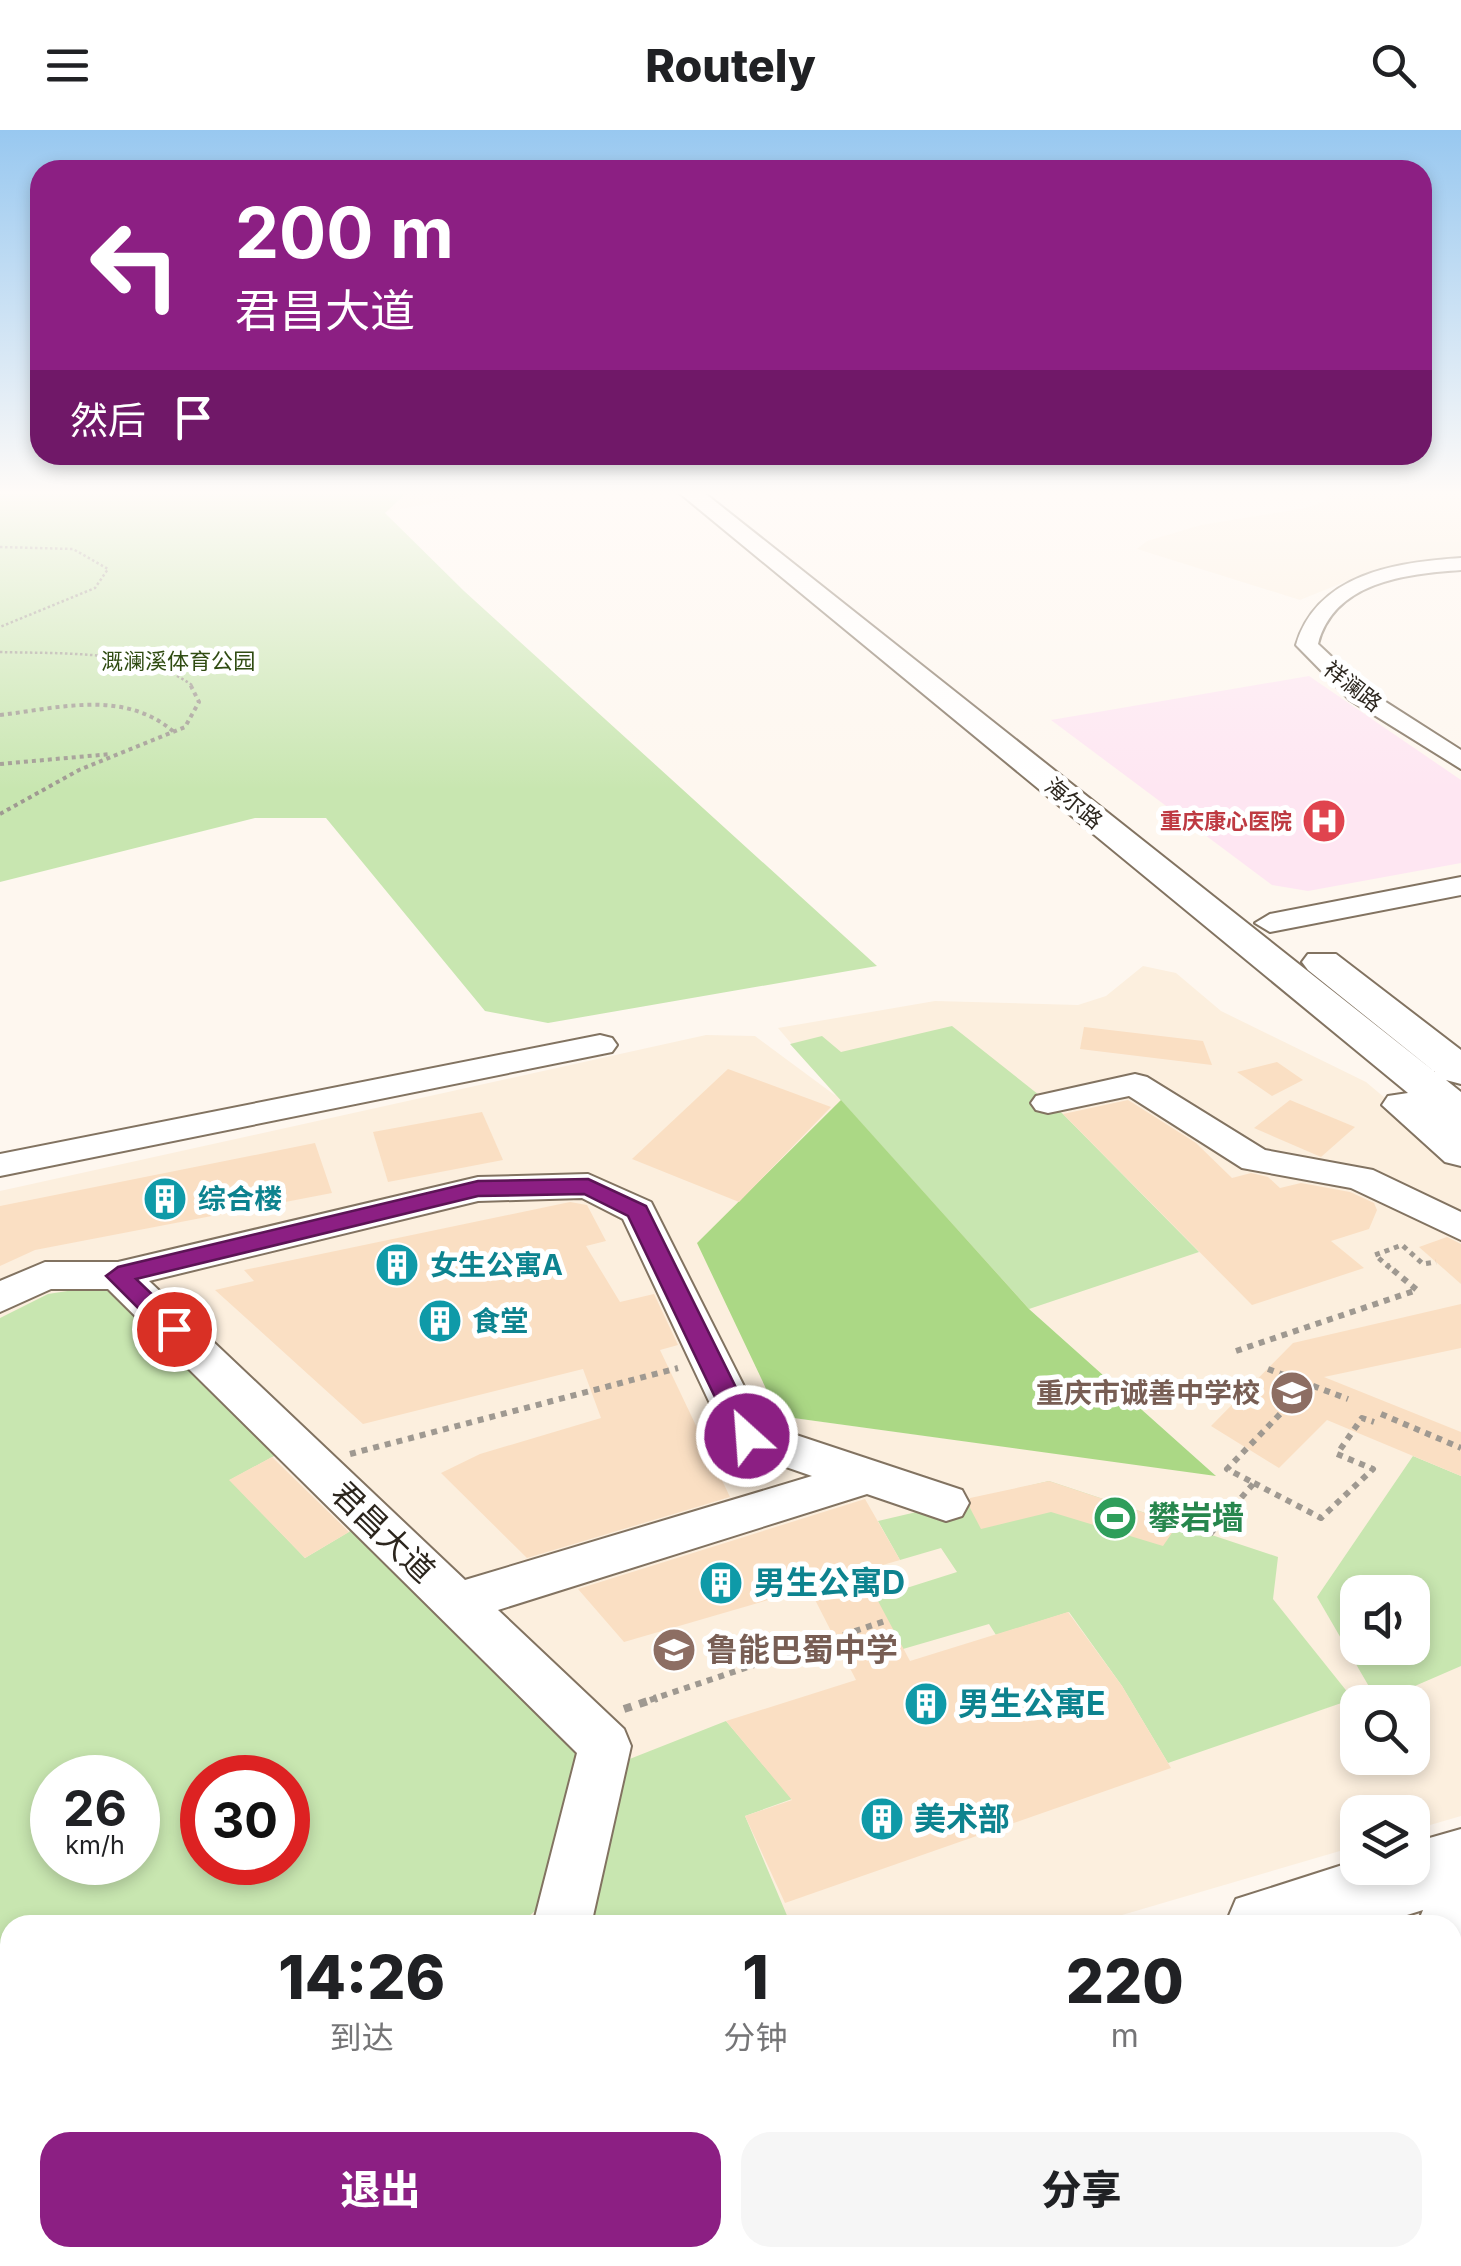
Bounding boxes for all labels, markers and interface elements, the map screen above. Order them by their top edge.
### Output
icon: menu [40,38,95,93]
text: Routely [645,38,816,93]
icon: search [1366,38,1421,93]
text: 200 m [235,190,454,275]
icon: left [70,200,200,330]
text: 君昌大道 [235,283,415,338]
icon: arrive [166,390,221,445]
text: 然后 [70,397,146,443]
park label: 溉澜溪体育公园 [101,648,255,674]
street label: 祥澜路 [1319,655,1387,717]
street label: 海尔路 [1040,772,1108,834]
hospital icon: 重庆康心医院 [1301,798,1347,844]
place label: 重庆康心医院 [1160,808,1292,834]
building icon: 综合楼 [142,1176,188,1222]
place label: 综合楼 [198,1182,282,1216]
building icon: 女生公寓A [374,1242,420,1288]
place label: 女生公寓A [430,1248,563,1282]
pin [132,1287,217,1372]
building icon: 食堂 [417,1298,463,1344]
icon: arrive [147,1302,202,1357]
place label: 食堂 [472,1304,528,1338]
school or university icon: 重庆市诚善中学校 [1269,1370,1315,1416]
place label: 重庆市诚善中学校 [1036,1376,1260,1410]
position arrow [695,1384,799,1488]
street label: 君昌大道 [324,1473,443,1590]
sports icon: 攀岩墙 [1092,1495,1138,1541]
place label: 攀岩墙 [1148,1498,1244,1537]
building icon: 男生公寓D [698,1560,744,1606]
place label: 男生公寓D [754,1563,905,1602]
map controls [1340,1575,1430,1885]
button: sound [1340,1575,1430,1665]
school or university icon: 鲁能巴蜀中学 [651,1627,697,1673]
place label: 鲁能巴蜀中学 [706,1630,898,1669]
building icon: 男生公寓E [903,1681,949,1727]
place label: 男生公寓E [958,1684,1105,1723]
button: search [1340,1685,1430,1775]
speed limit sign: 30 [180,1755,310,1885]
text: 26 [63,1778,127,1838]
button: layers [1340,1795,1430,1885]
building icon: 美术部 [859,1796,905,1842]
place label: 美术部 [914,1799,1010,1838]
text: km/h [65,1830,125,1860]
text: 14:26 [278,1941,445,2013]
text: 1 [742,1941,769,2013]
text: 220 [1066,1945,1184,2017]
text: m [1111,2016,1139,2055]
text: 到达 [330,2018,394,2057]
text: 分钟 [723,2018,787,2057]
button: 退出 [40,2132,721,2247]
button: 分享 [741,2132,1422,2247]

